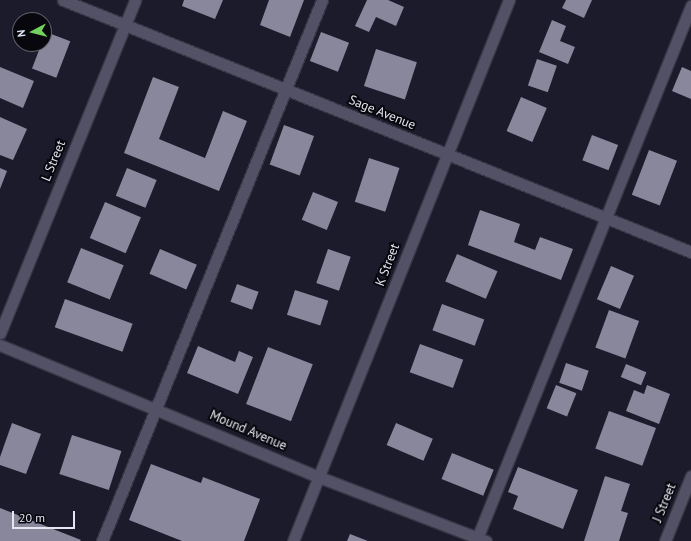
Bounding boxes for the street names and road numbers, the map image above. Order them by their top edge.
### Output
street label: Sage Avenue [346,92,418,134]
street label: L Street [39,138,69,184]
street label: K Street [373,241,403,289]
street label: Mound Avenue [207,408,289,454]
street label: J Street [650,481,680,525]

